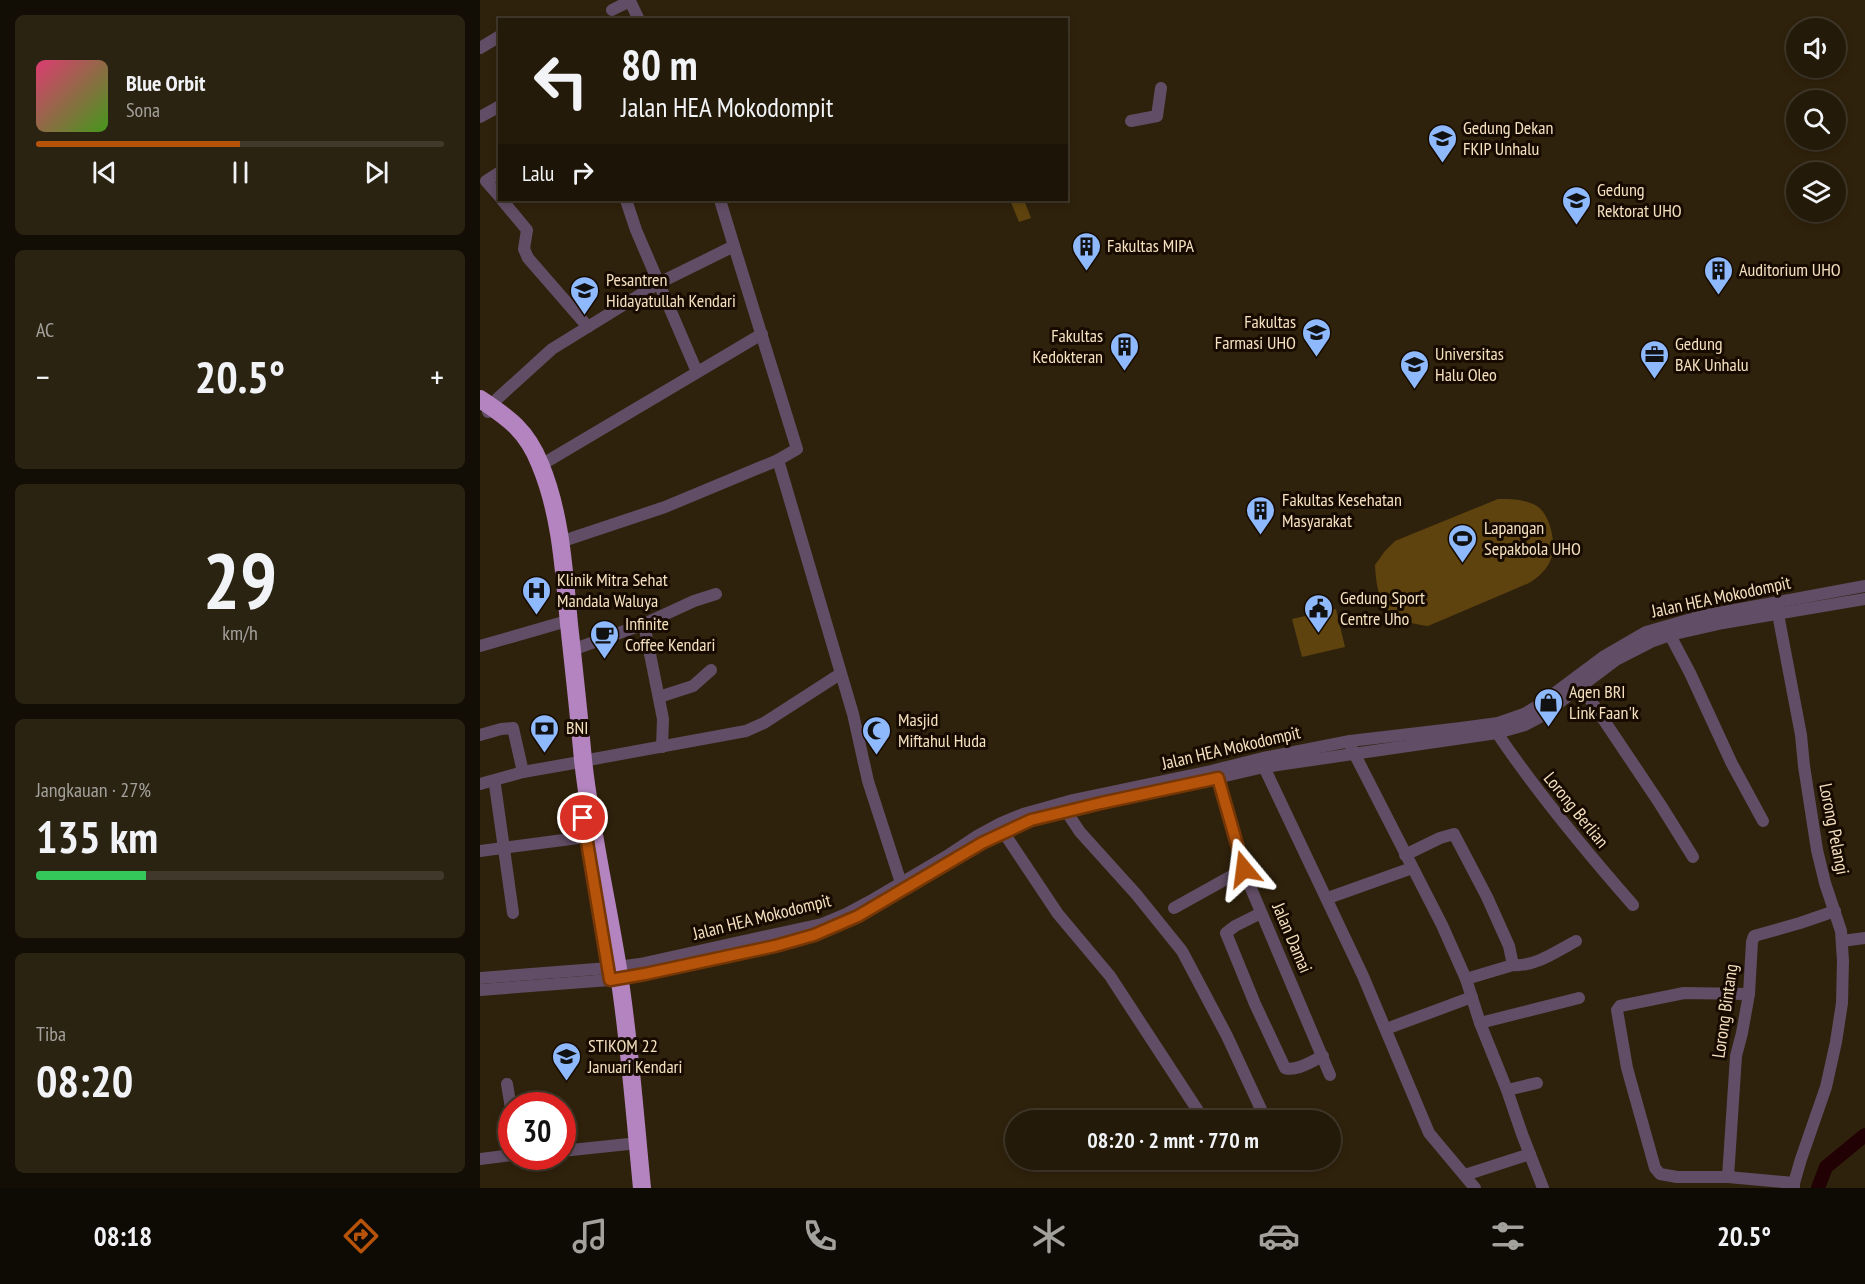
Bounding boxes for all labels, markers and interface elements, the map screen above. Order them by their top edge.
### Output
map controls [1786,18,1846,222]
button: sound [1786,18,1846,78]
text: 80 m [621,37,698,92]
icon: left [522,42,600,120]
text: Blue Orbit [126,69,205,97]
text: Jalan HEA Mokodompit [621,90,833,124]
button: search [1786,90,1846,150]
text: Sona [126,97,160,123]
place label: Gedung Dekan FKIP Unhalu [1463,116,1553,160]
school or university icon: Gedung Dekan FKIP Unhalu [1426,122,1458,164]
icon: previous [88,156,121,189]
icon: pause [224,156,257,189]
icon: next [360,156,393,189]
icon: right [566,156,599,189]
text: Lalu [522,159,554,187]
button: layers [1786,162,1846,222]
place label: Gedung Rektorat UHO [1597,178,1682,222]
school or university icon: Gedung Rektorat UHO [1560,184,1592,226]
building icon: Fakultas MIPA [1070,230,1102,272]
place label: Fakultas MIPA [1107,234,1194,257]
building icon: Auditorium UHO [1702,254,1734,296]
place label: Auditorium UHO [1739,258,1841,281]
place label: Pesantren Hidayatullah Kendari [606,268,736,312]
school or university icon: Pesantren Hidayatullah Kendari [569,274,601,316]
place label: Fakultas Farmasi UHO [1215,310,1296,354]
school or university icon: Fakultas Farmasi UHO [1301,316,1333,358]
text: AC [36,317,54,343]
place label: Fakultas Kedokteran [1033,324,1103,368]
building icon: Fakultas Kedokteran [1108,330,1140,372]
place label: Gedung BAK Unhalu [1675,332,1749,376]
office icon: Gedung BAK Unhalu [1638,338,1670,380]
place label: Universitas Halu Oleo [1435,342,1504,386]
text: 20.5° [195,347,285,405]
school or university icon: Universitas Halu Oleo [1398,348,1430,390]
text: − [36,355,50,398]
text: + [430,355,444,398]
place label: Fakultas Kesehatan Masyarakat [1282,488,1402,532]
building icon: Fakultas Kesehatan Masyarakat [1245,494,1277,536]
place label: Lapangan Sepakbola UHO [1484,516,1581,560]
sports icon: Lapangan Sepakbola UHO [1447,522,1479,564]
text: 29 [203,530,277,631]
place label: Klinik Mitra Sehat Mandala Waluya [557,568,668,612]
street label: Jalan HEA Mokodompit [1648,571,1793,623]
hospital icon: Klinik Mitra Sehat Mandala Waluya [520,574,552,616]
place label: Gedung Sport Centre Uho [1340,586,1425,630]
public building icon: Gedung Sport Centre Uho [1303,592,1335,634]
place label: Infinite Coffee Kendari [625,612,715,656]
cafe icon: Infinite Coffee Kendari [588,618,620,660]
text: km/h [222,620,258,646]
place label: Agen BRI Link Faan'k [1569,680,1639,724]
shop icon: Agen BRI Link Faan'k [1532,686,1564,728]
place label: Masjid Miftahul Huda [898,708,986,752]
bank icon: BNI [529,712,561,754]
mosque icon: Masjid Miftahul Huda [861,714,893,756]
place label: BNI [566,716,588,739]
street label: Jalan HEA Mokodompit [1158,720,1302,775]
street label: Lorong Berlian [1539,767,1614,852]
text: Jangkauan · 27% [36,777,151,803]
street label: Lorong Pelangi [1814,781,1855,877]
pin [557,792,608,843]
icon: arrive [566,801,599,834]
text: 135 km [36,807,158,865]
position arrow [1212,837,1276,901]
street label: Jalan HEA Mokodompit [689,888,833,945]
street label: Jalan Damai [1267,898,1318,976]
street label: Lorong Bintang [1707,962,1742,1059]
text: Tiba [36,1021,66,1047]
place label: STIKOM 22 Januari Kendari [587,1034,682,1078]
school or university icon: STIKOM 22 Januari Kendari [551,1040,583,1082]
text: 08:20 [36,1051,133,1109]
speed limit sign: 30 [498,1092,576,1170]
text: 08:20 · 2 mnt · 770 m [1087,1126,1259,1154]
icon: directions [340,1215,382,1257]
icon: music [569,1215,611,1257]
icon: phone [799,1215,841,1257]
icon: climate [1028,1215,1070,1257]
icon: car [1258,1215,1300,1257]
icon: filters [1487,1215,1529,1257]
text: 08:18 [94,1219,152,1253]
text: 20.5° [1717,1219,1771,1253]

